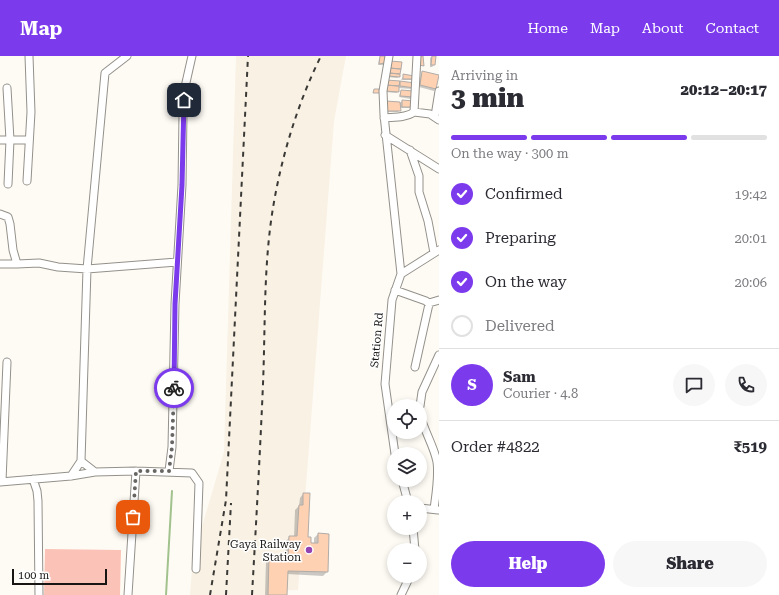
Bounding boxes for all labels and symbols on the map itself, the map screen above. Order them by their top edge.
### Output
pin [167,83,201,117]
street label: Station Rd [368,312,386,368]
courier [154,368,194,408]
pin [116,500,150,534]
place label: Gaya Railway Station [230,538,301,564]
marker: Gaya Railway Station [304,545,314,555]
scale bar [12,567,107,586]

